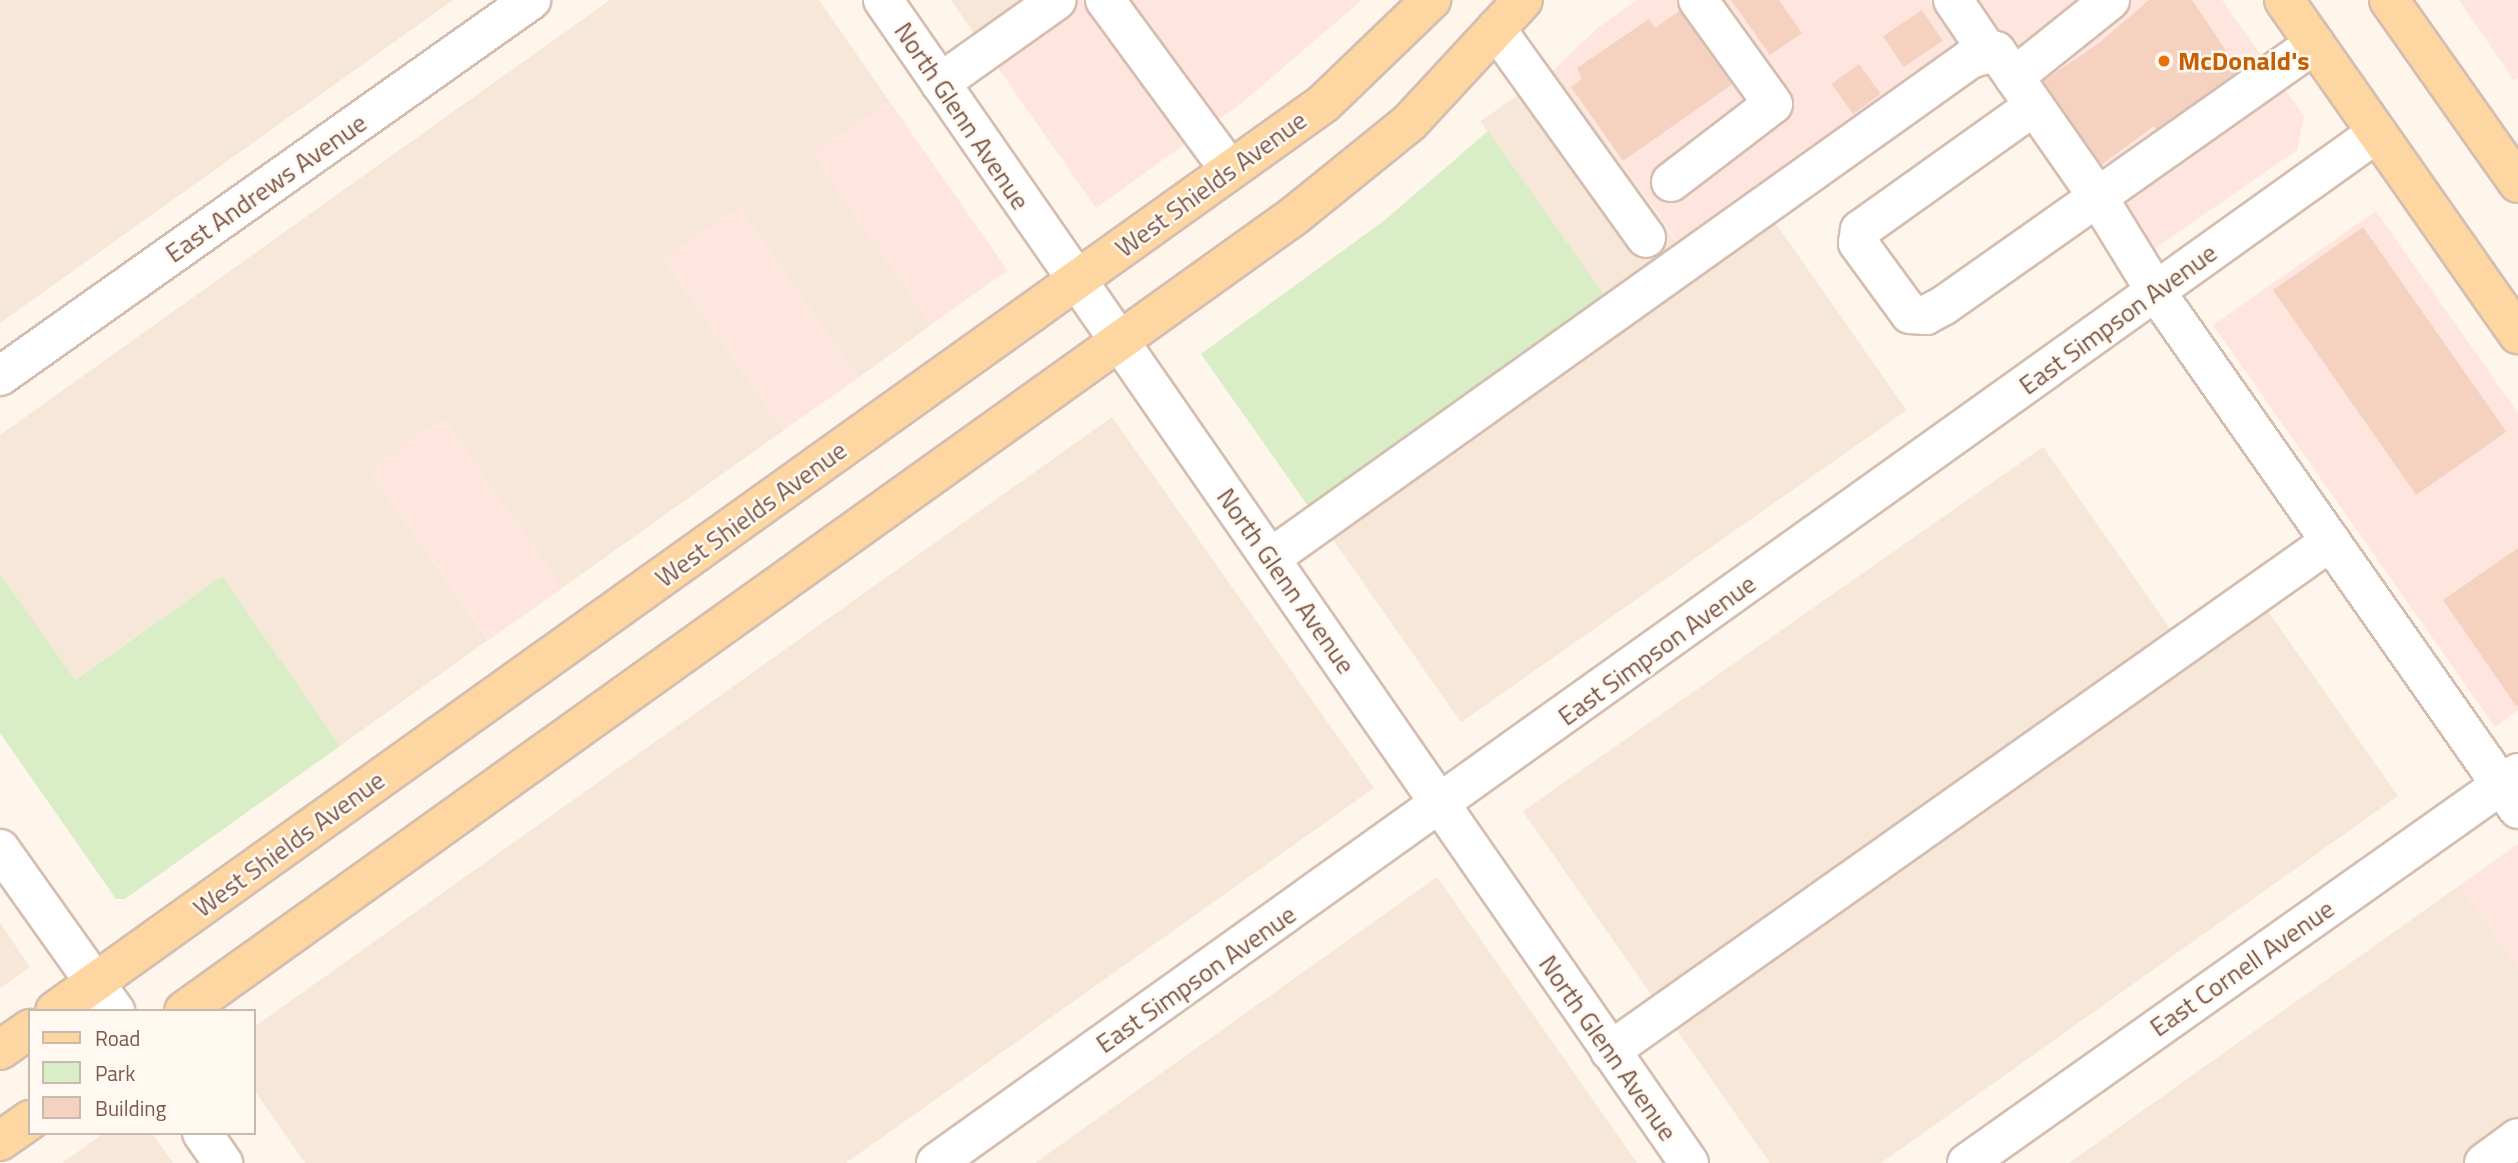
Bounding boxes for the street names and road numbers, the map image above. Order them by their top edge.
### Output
street label: North Glenn Avenue [888,16,1036,216]
street label: West Shields Avenue [1109,104,1313,264]
street label: East Andrews Avenue [160,107,372,269]
street label: East Simpson Avenue [2013,237,2223,401]
street label: West Shields Avenue [649,434,853,594]
street label: North Glenn Avenue [1210,482,1362,680]
street label: East Simpson Avenue [1552,568,1762,732]
street label: West Shields Avenue [187,764,391,924]
street label: East Cornell Avenue [2144,893,2340,1043]
street label: East Simpson Avenue [1090,898,1302,1060]
street label: North Glenn Avenue [1532,949,1684,1147]

